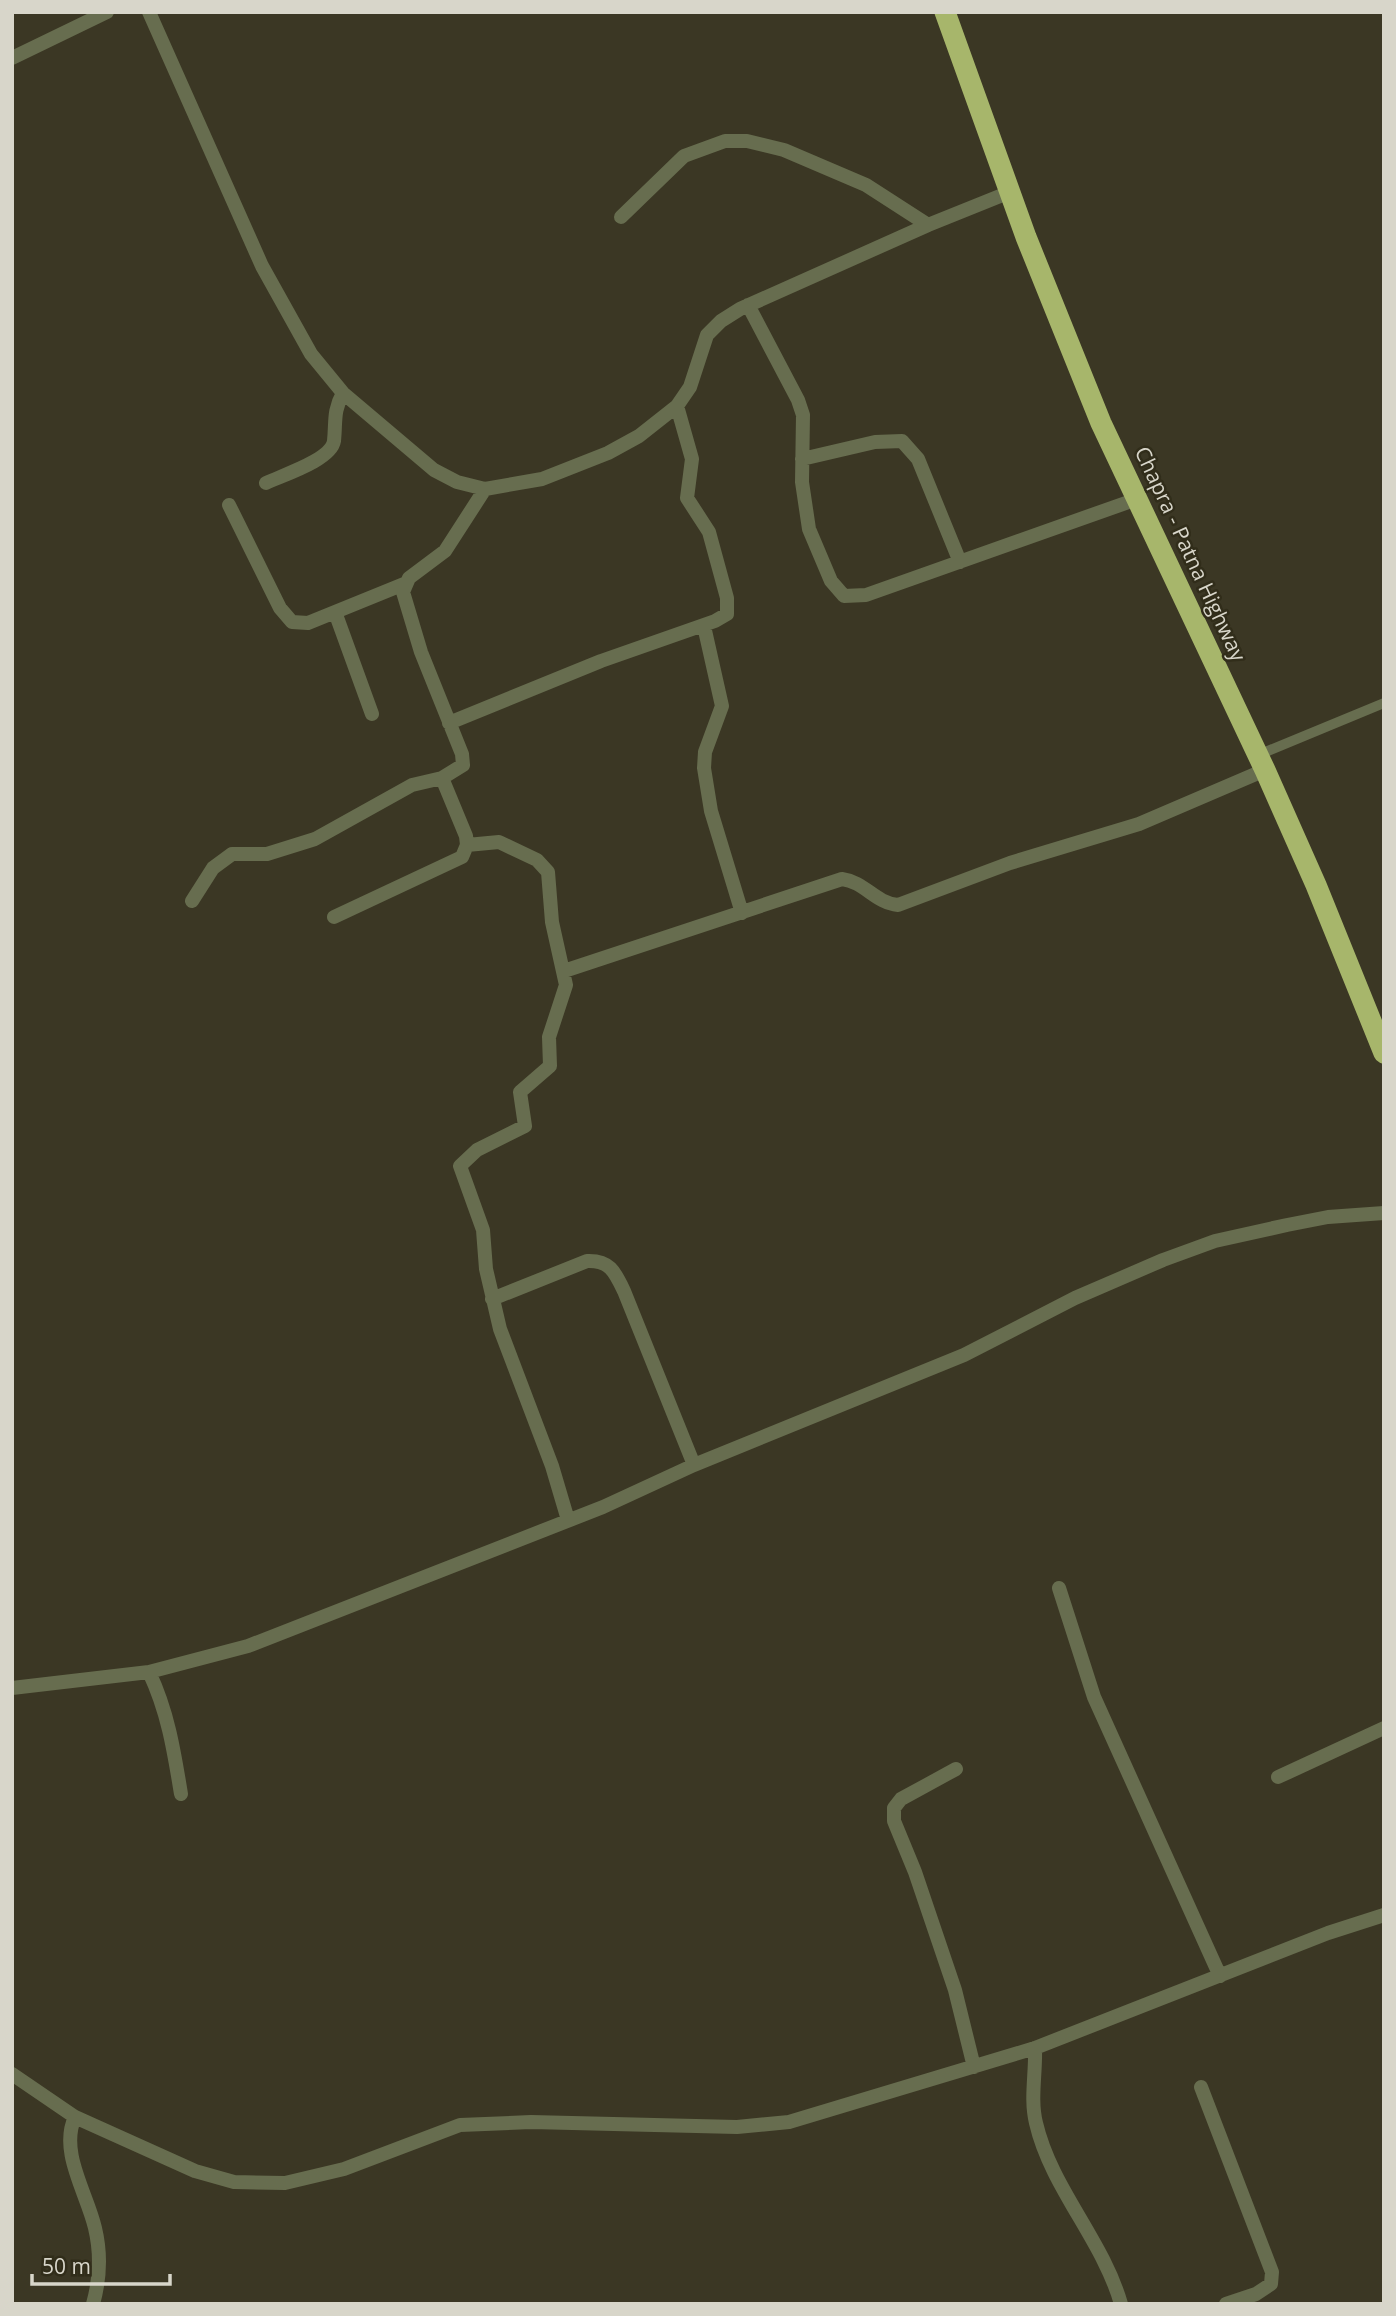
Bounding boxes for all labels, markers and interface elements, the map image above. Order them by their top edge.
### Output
street label: Chapra - Patna Highway [1129,442,1253,666]
scale bar [32,2242,170,2286]
text: 50 m [42,2252,91,2280]

